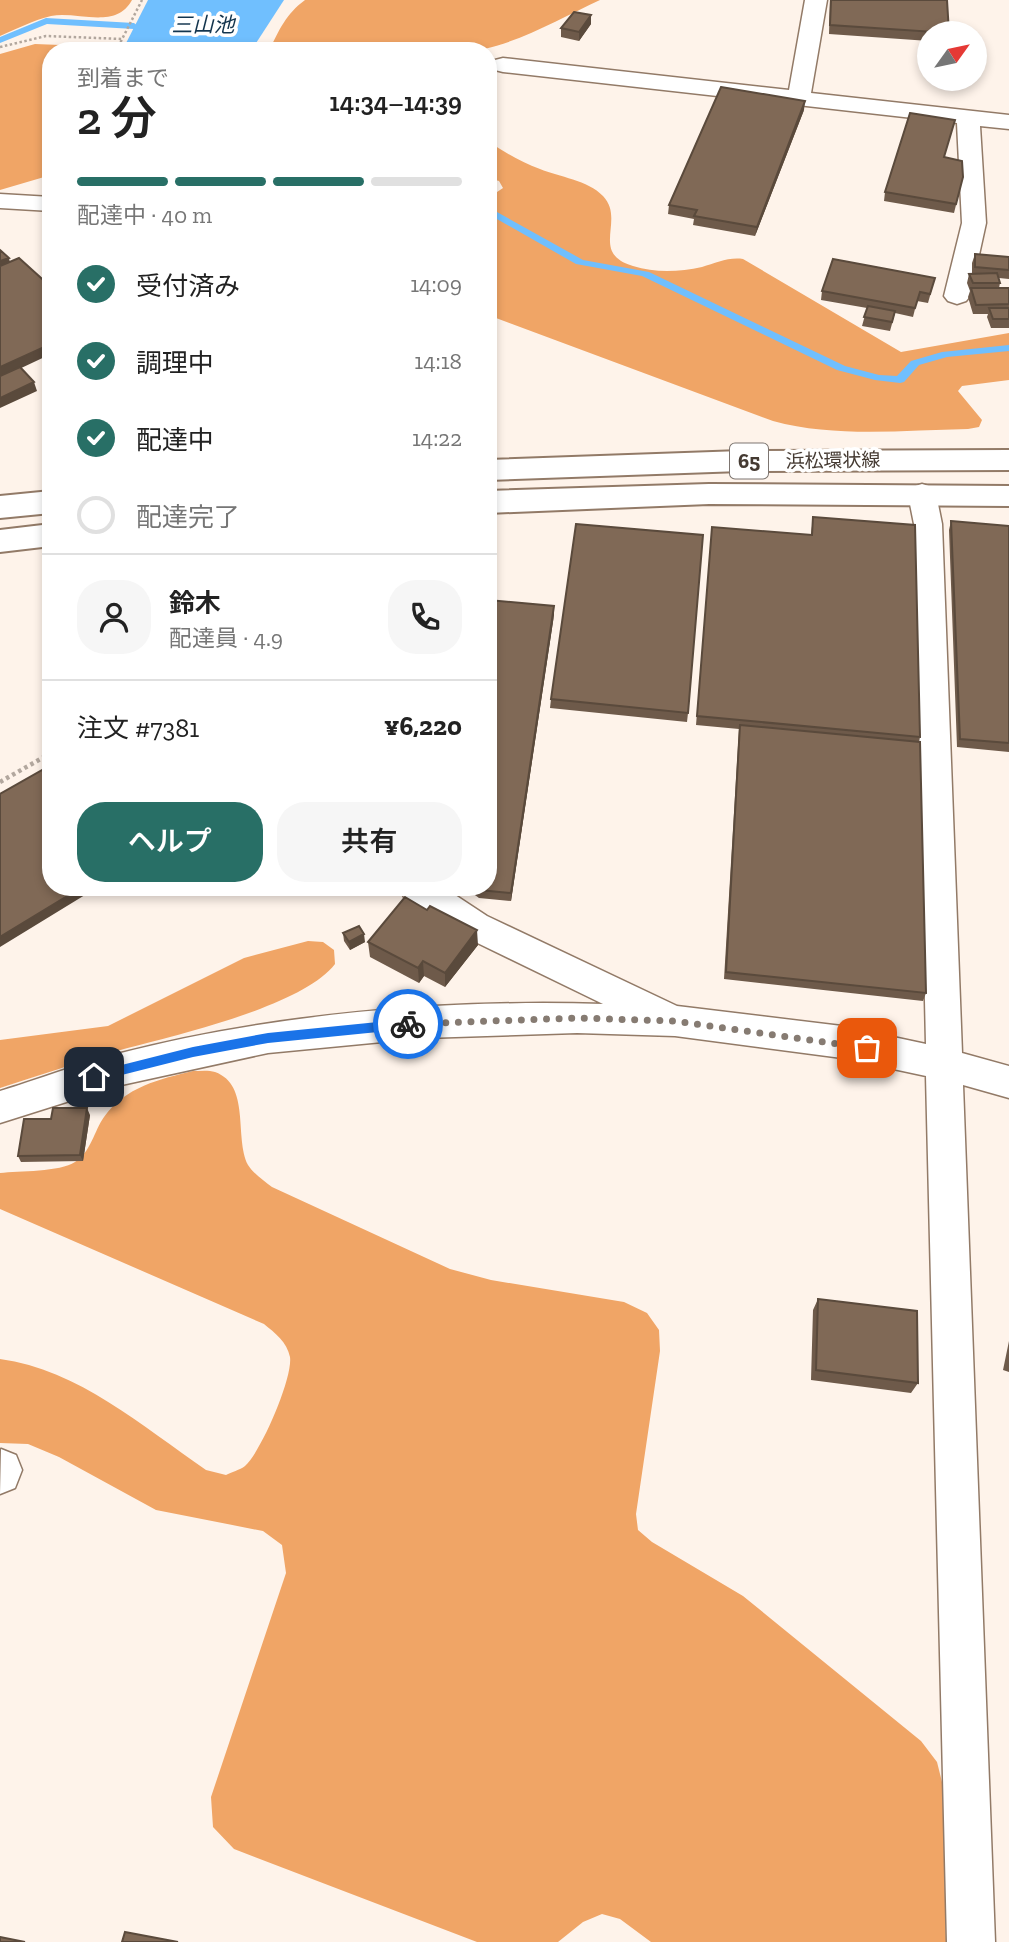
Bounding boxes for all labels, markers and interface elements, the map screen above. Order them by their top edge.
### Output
water label: 三山池 [172,12,236,37]
north arrow [917,21,987,91]
map controls [917,21,987,91]
text: 到着まで [77,64,169,92]
text: 14:34–14:39 [329,86,462,118]
text: 2 分 [77,91,157,146]
text: 配達中 · 40 m [77,201,212,229]
icon: check [77,265,115,303]
text: 受付済み [136,270,240,302]
text: 14:09 [410,270,462,298]
icon: check [77,342,115,380]
text: 調理中 [136,347,214,379]
text: 14:18 [414,347,462,375]
icon: check [77,419,115,457]
text: 配達中 [136,424,214,456]
text: 14:22 [412,424,462,452]
road number: 65 [730,444,768,478]
street label: 浜松環状線 [785,448,881,473]
text: 配達完了 [136,501,240,533]
button: person [77,580,151,654]
button: phone [388,580,462,654]
text: 鈴木 [169,587,221,619]
text: 配達員 · 4.9 [169,624,283,652]
text: ¥6,220 [384,710,462,742]
text: 注文 #7381 [77,712,199,744]
button: ヘルプ [77,802,263,882]
button: 共有 [277,802,462,882]
courier [373,989,443,1059]
icon: bike [389,1005,427,1043]
pin [837,1018,897,1078]
icon: bag [848,1029,886,1067]
pin [64,1047,124,1107]
icon: home [75,1058,113,1096]

